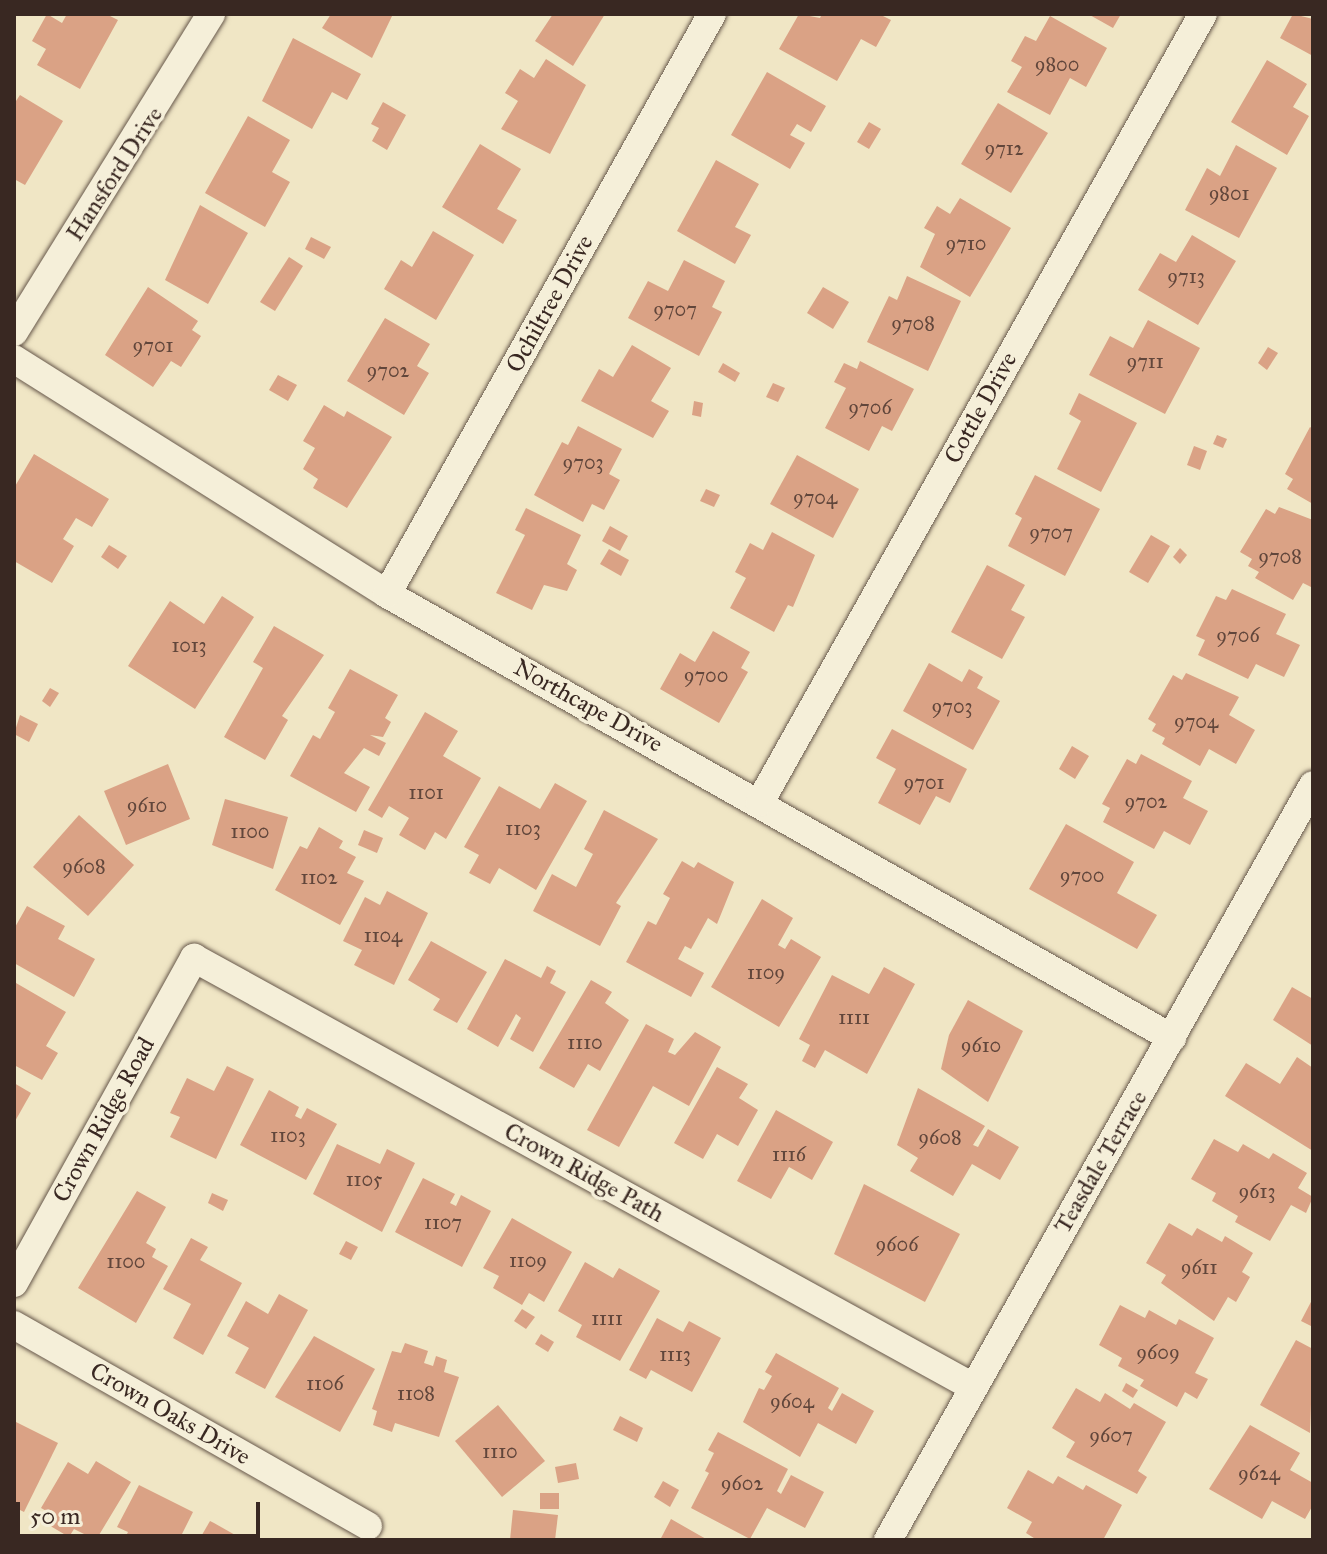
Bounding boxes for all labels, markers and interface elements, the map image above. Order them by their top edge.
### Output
house number: 9800 [1035,52,1079,76]
street label: Hansford Drive [61,101,169,247]
house number: 9712 [984,136,1024,160]
house number: 9801 [1209,181,1249,205]
street label: Ochiltree Drive [500,230,600,378]
house number: 9710 [946,231,986,255]
house number: 9713 [1167,264,1205,288]
house number: 9707 [653,297,697,321]
house number: 9708 [891,311,935,335]
house number: 9701 [133,333,173,357]
street label: Cottle Drive [939,347,1023,469]
house number: 9711 [1126,349,1164,373]
house number: 9702 [367,358,409,382]
house number: 9706 [848,395,892,419]
house number: 9703 [562,450,604,474]
house number: 9704 [793,485,837,509]
house number: 9707 [1029,520,1073,544]
house number: 9708 [1258,544,1302,568]
house number: 9706 [1216,623,1260,647]
house number: 1013 [171,633,207,657]
street label: Northcape Drive [508,653,668,759]
house number: 9700 [684,663,728,687]
house number: 9703 [931,694,973,718]
house number: 9704 [1174,709,1218,733]
house number: 9701 [904,770,944,794]
house number: 1101 [408,780,444,804]
house number: 9702 [1125,789,1167,813]
house number: 9610 [127,793,167,817]
house number: 1103 [505,816,541,840]
house number: 1100 [231,819,269,843]
house number: 9608 [62,854,106,878]
house number: 9700 [1060,863,1104,887]
house number: 1102 [300,865,338,889]
house number: 1104 [364,923,402,947]
house number: 1109 [747,960,785,984]
house number: 1111 [838,1005,870,1029]
house number: 1110 [567,1030,603,1054]
street label: Crown Ridge Road [47,1032,161,1208]
house number: 9610 [961,1033,1001,1057]
street label: Teasdale Terrace [1049,1086,1153,1238]
street label: Crown Ridge Path [499,1117,669,1229]
house number: 1103 [270,1123,306,1147]
house number: 9608 [918,1125,962,1149]
house number: 1116 [772,1142,806,1166]
house number: 1105 [346,1167,382,1191]
house number: 9613 [1239,1179,1275,1203]
house number: 1107 [424,1210,462,1234]
house number: 9606 [876,1232,918,1256]
house number: 1109 [509,1248,547,1272]
house number: 1100 [107,1249,145,1273]
house number: 9611 [1181,1255,1217,1279]
house number: 1111 [591,1306,623,1330]
house number: 9609 [1136,1340,1180,1364]
house number: 1113 [659,1342,691,1366]
street label: Crown Oaks Drive [85,1356,255,1472]
house number: 1106 [306,1371,344,1395]
house number: 1108 [397,1381,435,1405]
house number: 9604 [770,1389,814,1413]
house number: 9607 [1089,1423,1133,1447]
house number: 1110 [482,1439,518,1463]
house number: 9624 [1238,1461,1280,1485]
house number: 9602 [721,1471,763,1495]
scale bar [20,1486,264,1536]
text: 50 m [30,1501,80,1531]

